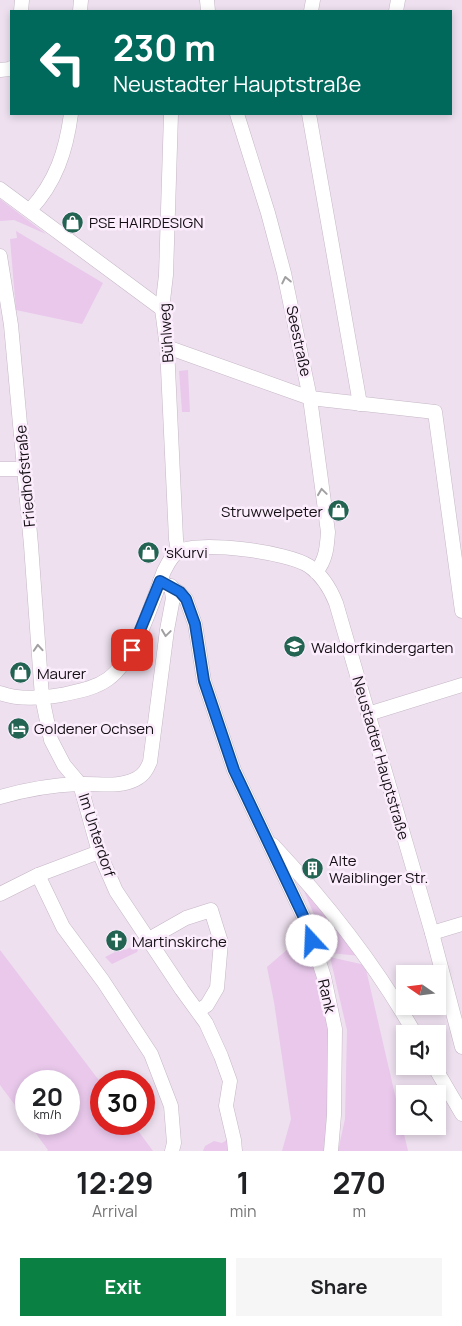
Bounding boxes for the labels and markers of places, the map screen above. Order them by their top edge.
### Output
shop icon: PSE HAIRDESIGN [61,210,85,234]
place label: PSE HAIRDESIGN [89,212,203,233]
shop icon: Struwwelpeter [327,499,351,523]
place label: Struwwelpeter [221,501,324,522]
shop icon: 'sKurvi [136,540,160,564]
place label: 'sKurvi [164,542,208,563]
pin [111,629,153,671]
school or university icon: Waldorfkindergarten [283,635,307,659]
place label: Waldorfkindergarten [311,637,454,658]
shop icon: Maurer [9,661,33,685]
place label: Maurer [37,663,87,684]
hotel icon: Goldener Ochsen [6,716,30,740]
place label: Goldener Ochsen [34,718,154,739]
place label: Alte Waiblinger Str. [329,850,428,888]
building icon: Alte Waiblinger Str. [301,857,325,881]
church icon: Martinskirche [104,929,128,953]
place label: Martinskirche [132,931,227,952]

